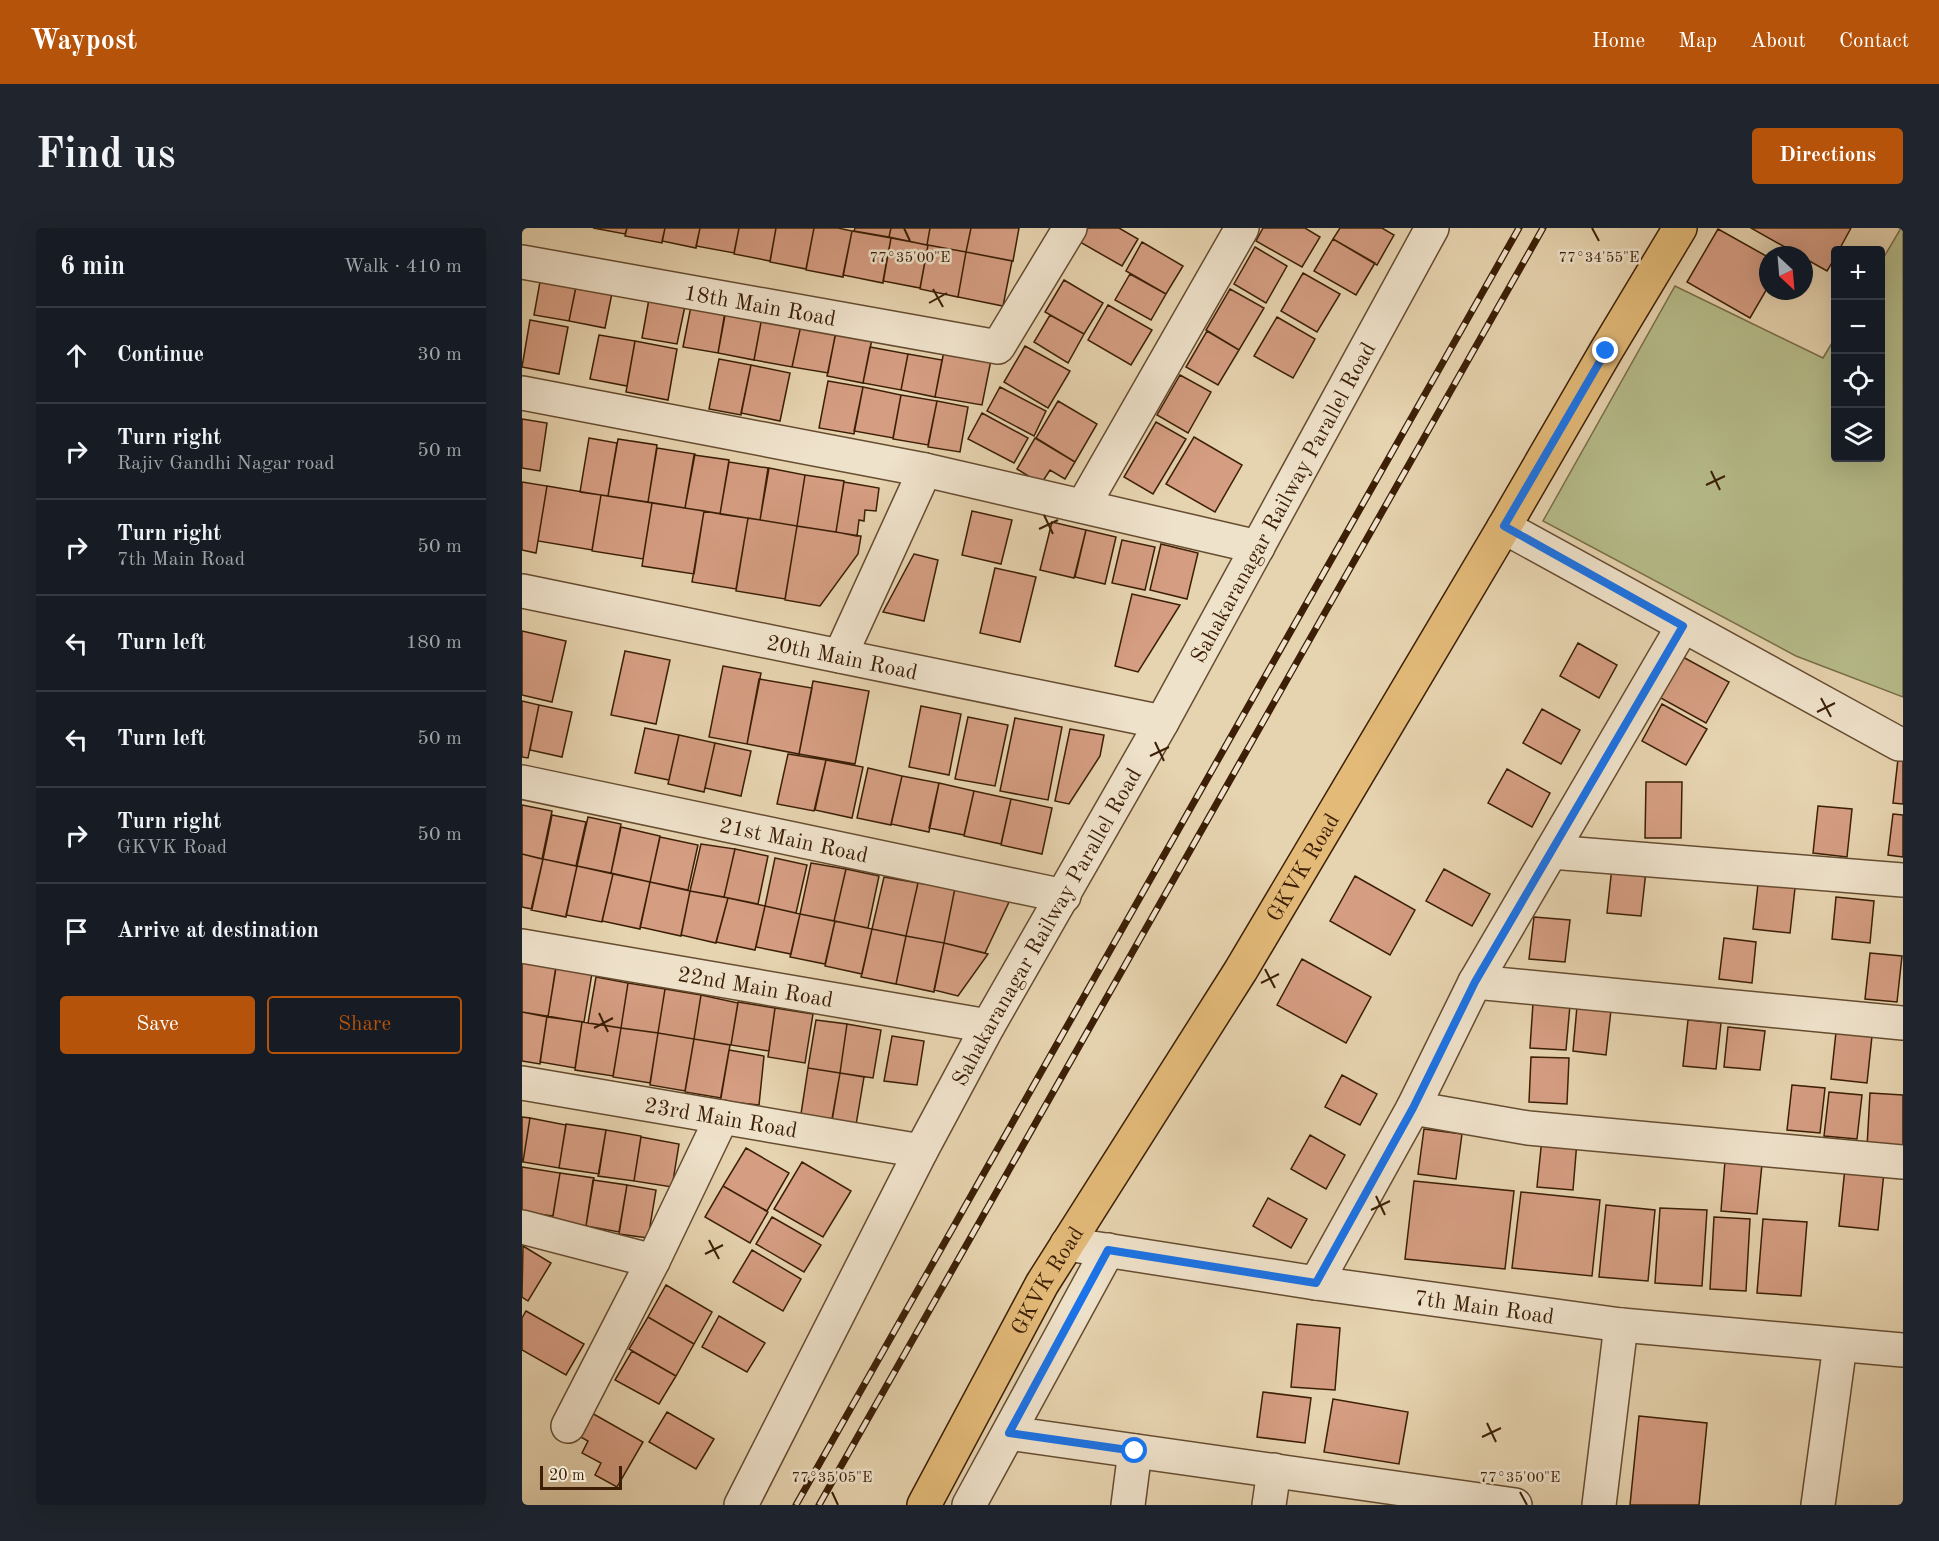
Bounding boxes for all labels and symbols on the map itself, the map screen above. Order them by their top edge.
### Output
north arrow [1759,246,1813,300]
text: 77°35'00"E [870,251,950,266]
text: 77°34'55"E [1559,251,1639,266]
street label: 18th Main Road [682,282,837,331]
route end [1592,337,1618,363]
street label: Sahakaranagar Railway Parallel Road [1188,339,1380,667]
street label: 20th Main Road [764,632,919,685]
street label: Sahakaranagar Railway Parallel Road [949,765,1146,1090]
street label: GKVK Road [1263,810,1344,926]
street label: 21st Main Road [717,815,870,868]
street label: 22nd Main Road [676,964,835,1012]
street label: 23rd Main Road [643,1095,799,1143]
street label: GKVK Road [1008,1223,1088,1339]
street label: 7th Main Road [1413,1288,1555,1329]
route start [1121,1437,1147,1463]
scale bar [540,1463,622,1490]
text: 77°35'05"E [792,1471,872,1486]
text: 77°35'00"E [1480,1471,1560,1486]

